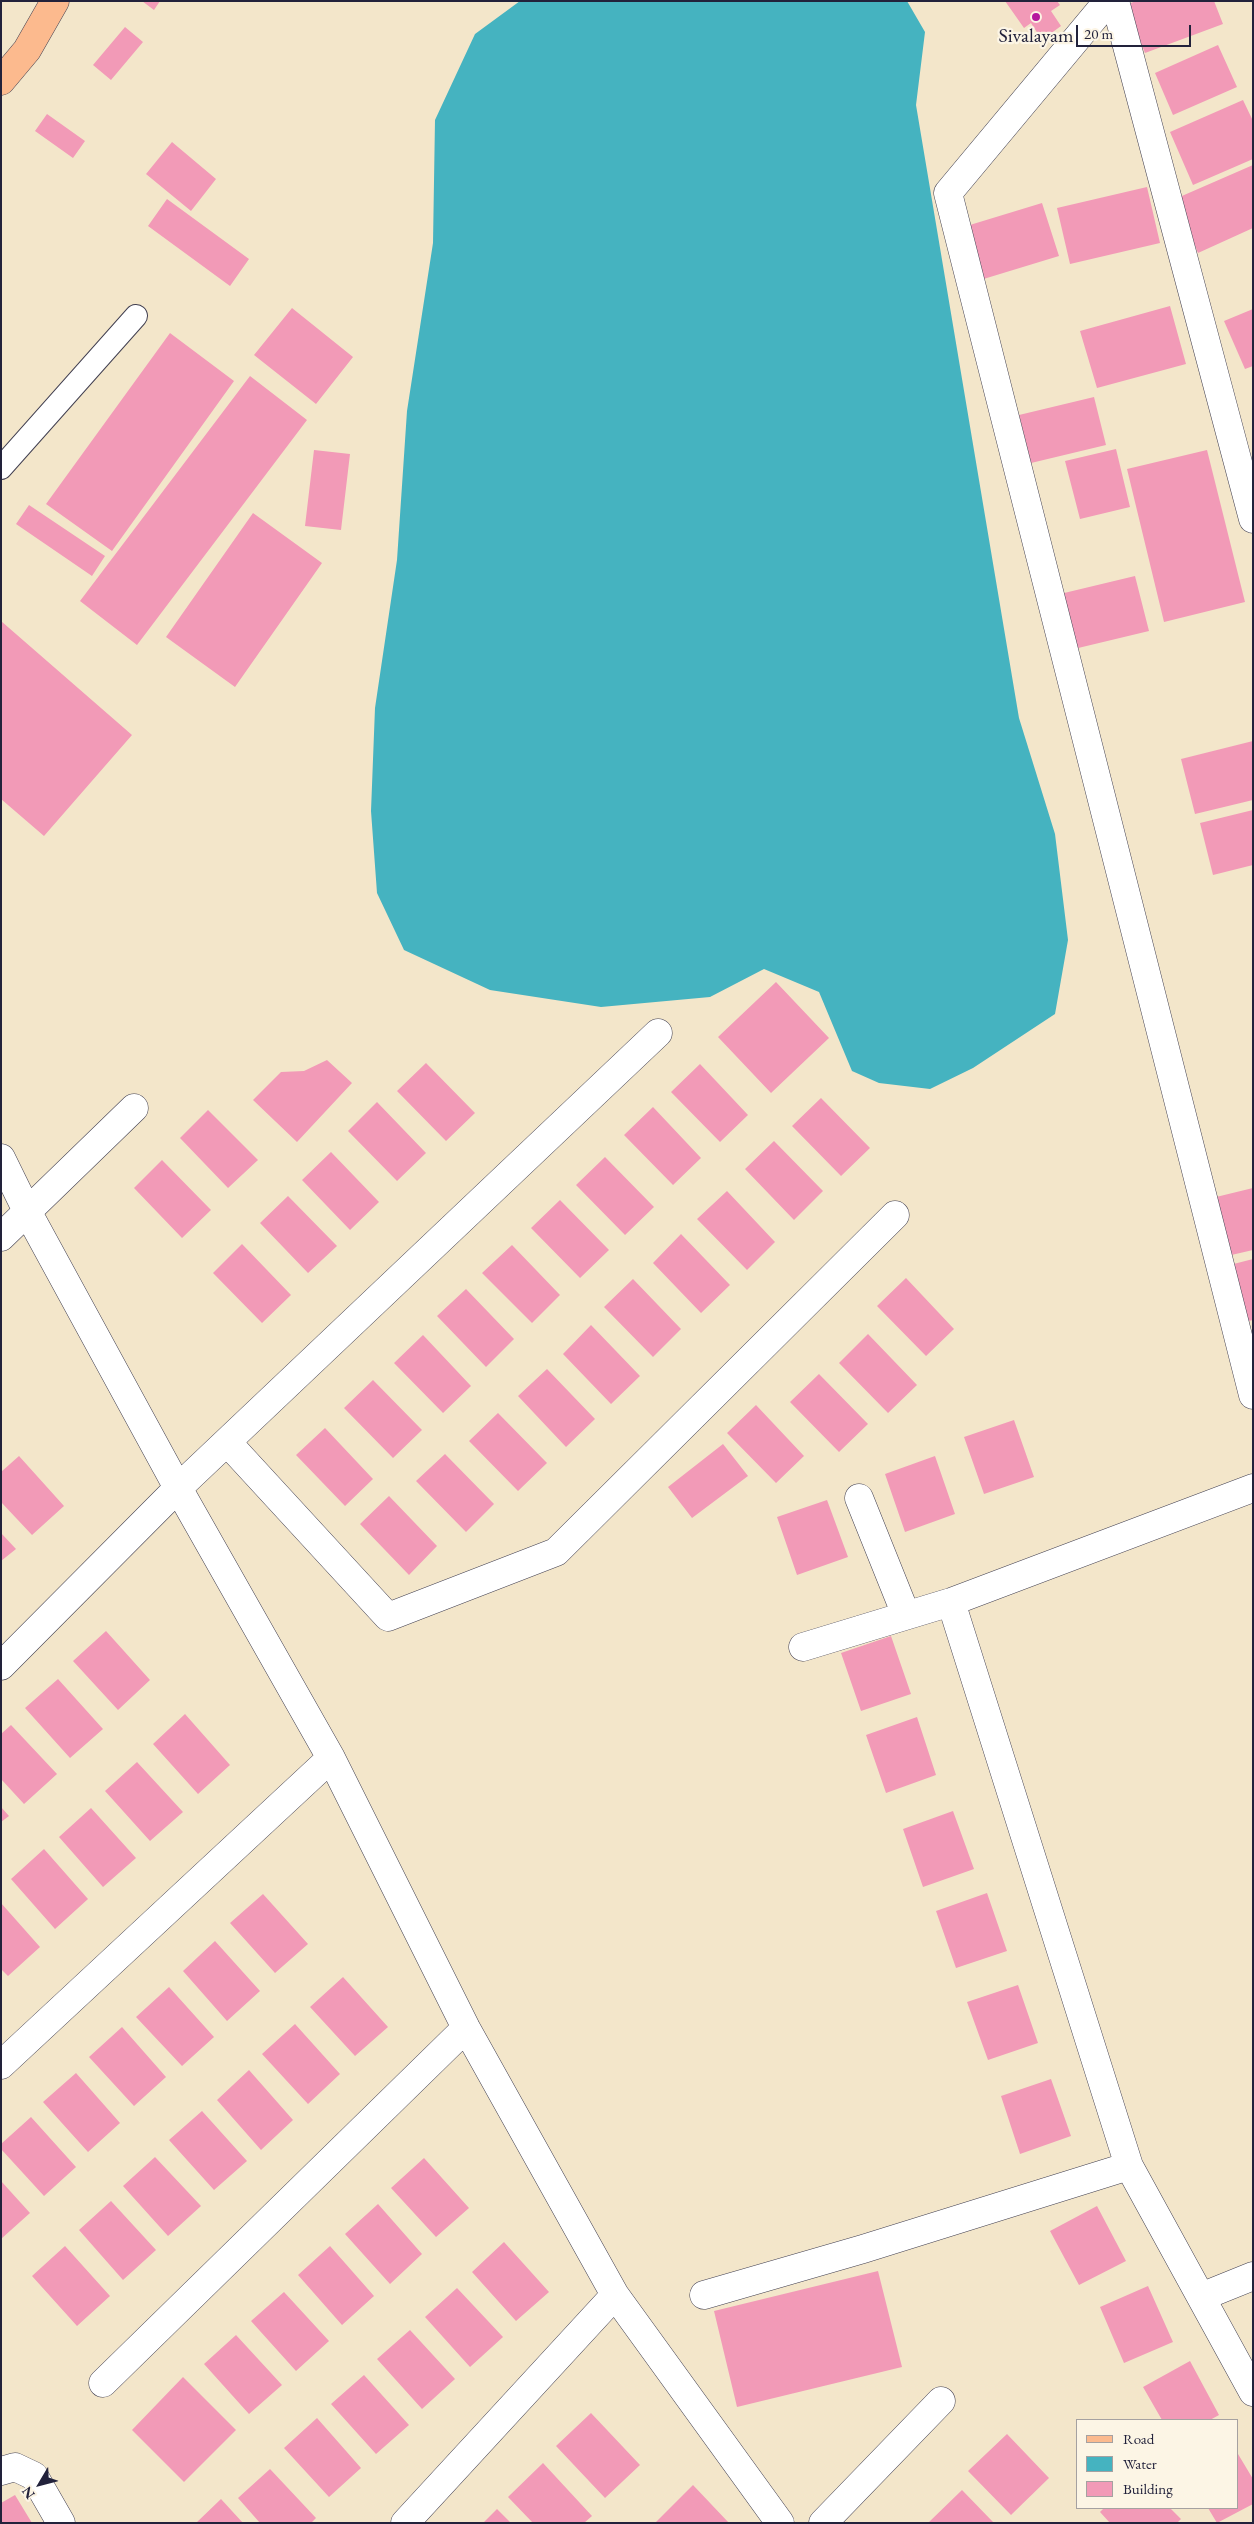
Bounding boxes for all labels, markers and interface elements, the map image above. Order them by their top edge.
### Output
marker: Sivalayam [1030,11,1042,23]
scale bar [1079,15,1194,47]
text: 20 m [1084,24,1113,43]
place label: Sivalayam [998,25,1074,49]
legend [1076,2419,1239,2509]
text: Road [1123,2429,1154,2448]
text: Water [1123,2454,1157,2473]
north arrow [15,2459,65,2509]
text: Building [1123,2479,1173,2498]
text: N [17,2483,39,2503]

